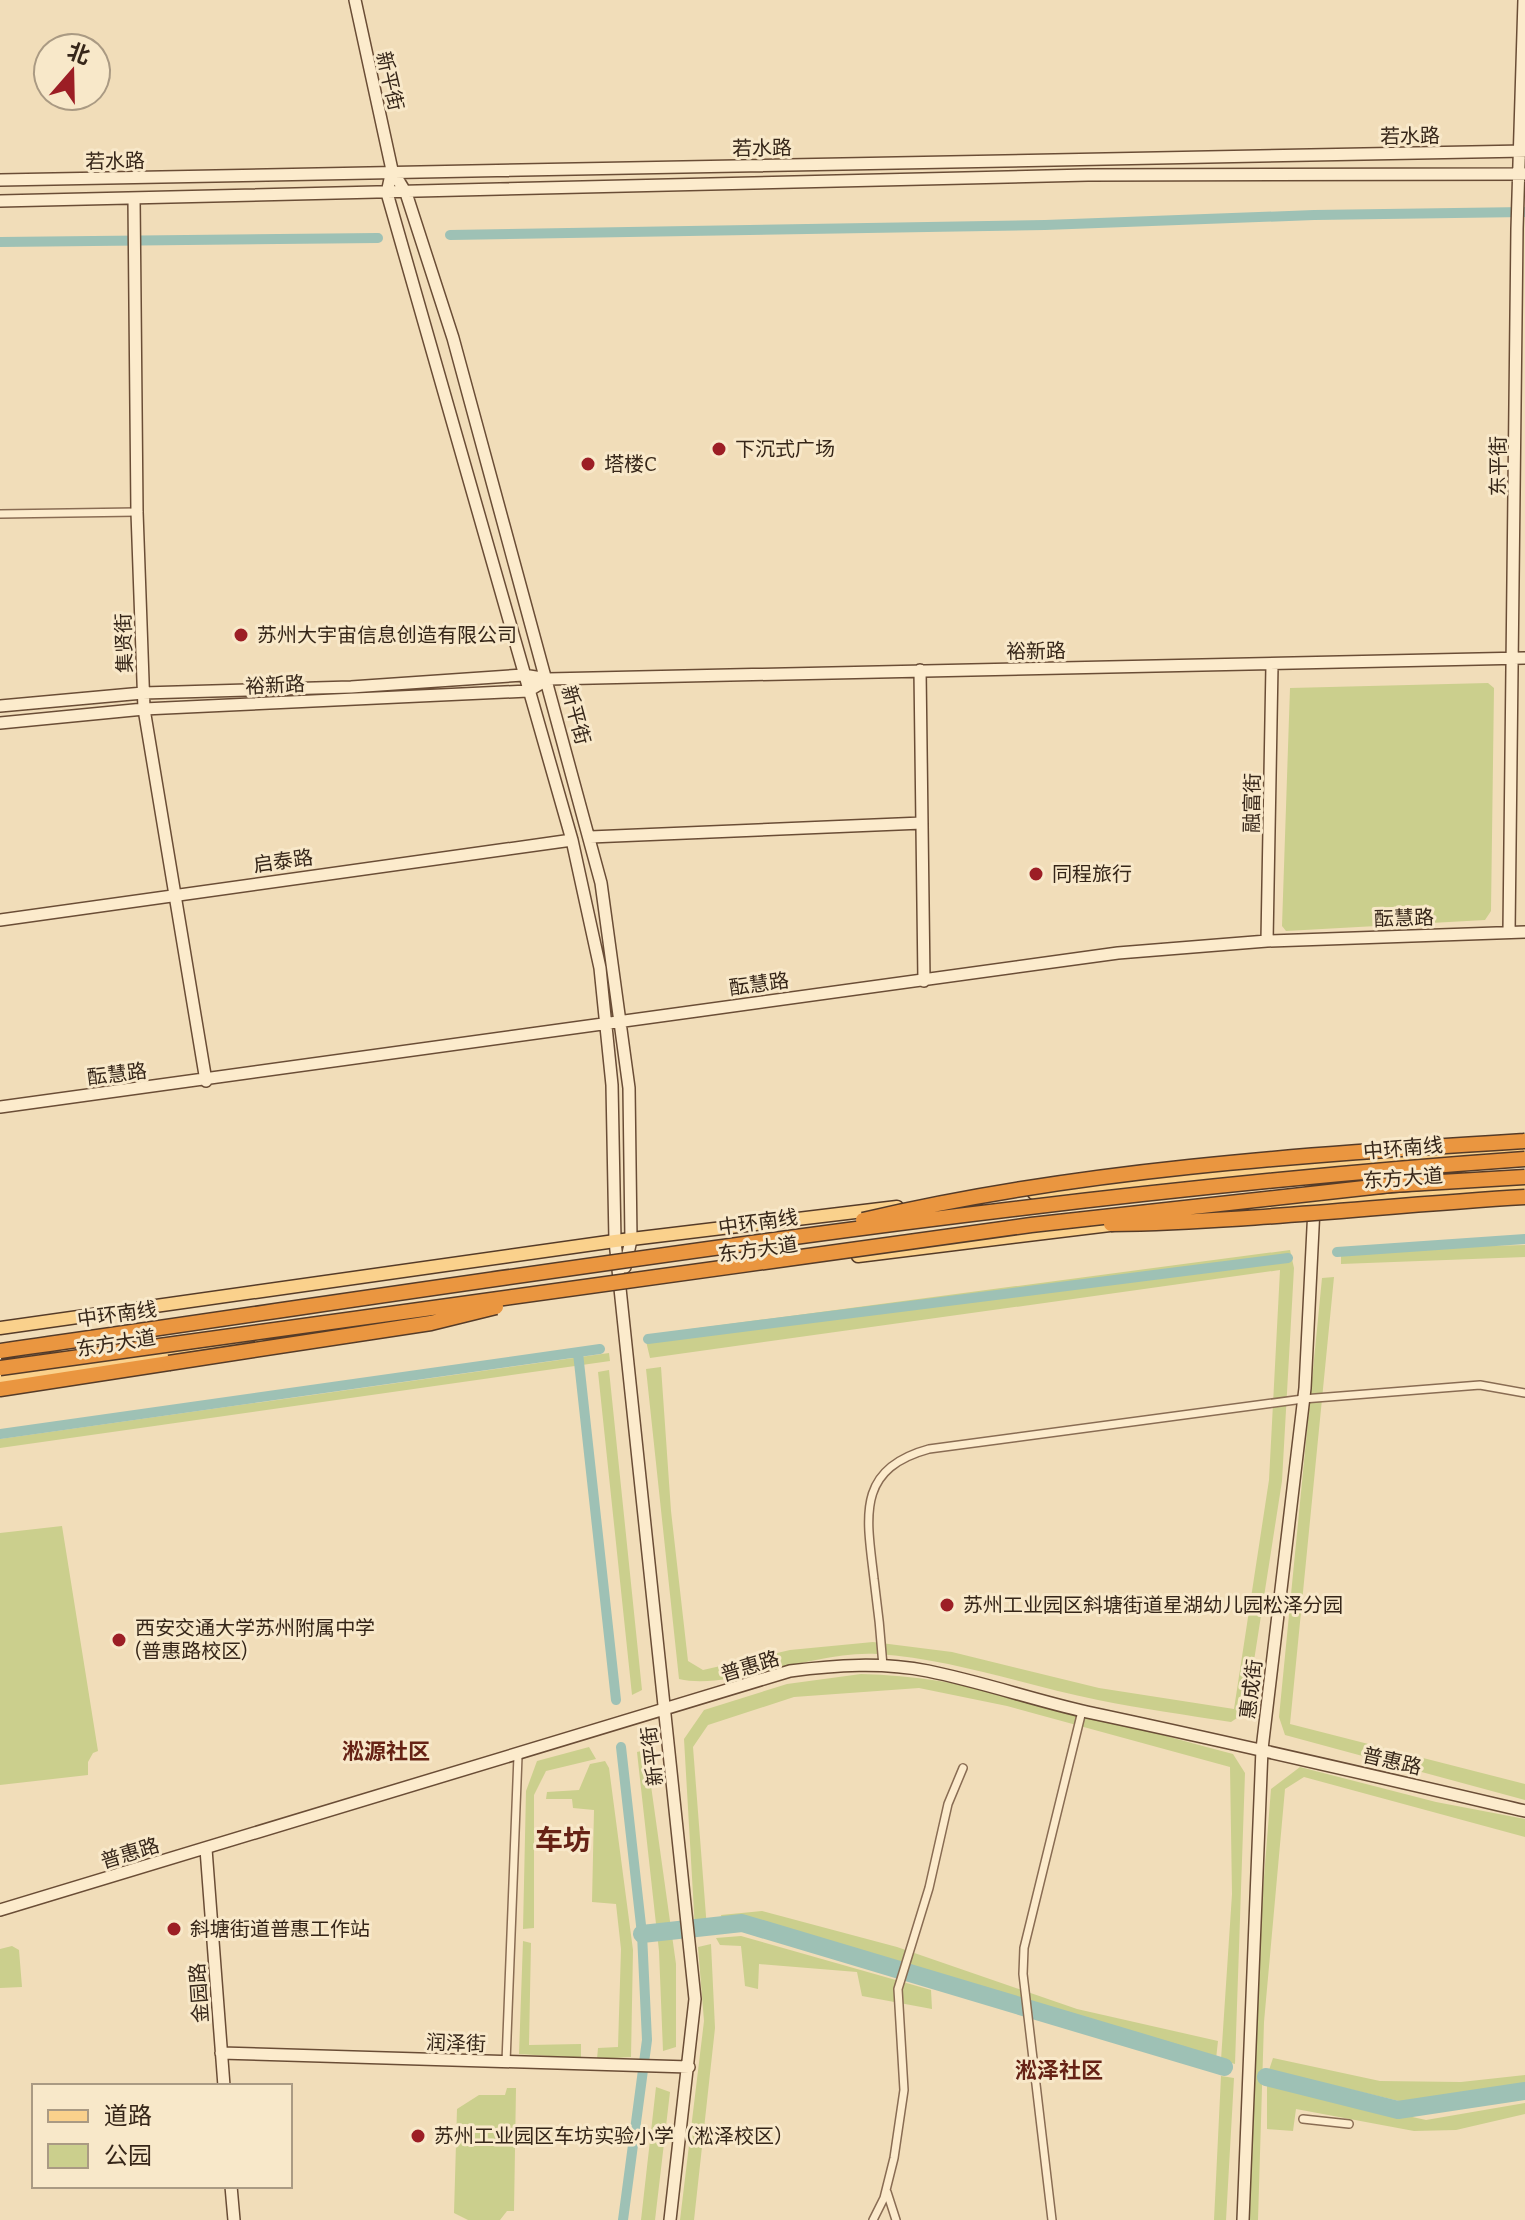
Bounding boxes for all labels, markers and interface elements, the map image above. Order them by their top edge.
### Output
north arrow [32,32,112,112]
text: 北 [64,37,94,70]
street label: 新平街 [372,49,408,113]
street label: 若水路 [1380,123,1440,149]
street label: 若水路 [732,135,792,161]
street label: 若水路 [85,148,145,174]
street label: 东平街 [1486,436,1510,496]
place label: 下沉式广场 [735,437,835,461]
marker: 下沉式广场 [710,440,728,458]
place label: 塔楼C [604,452,657,476]
marker: 塔楼C [579,455,597,473]
street label: 集贤街 [111,613,137,673]
place label: 苏州大宇宙信息创造有限公司 [257,623,517,647]
marker: 苏州大宇宙信息创造有限公司 [232,626,250,644]
street label: 裕新路 [1006,638,1066,664]
street label: 裕新路 [244,671,306,699]
street label: 新平街 [557,683,595,747]
street label: 融富街 [1239,773,1265,833]
street label: 启泰路 [252,845,314,877]
place label: 同程旅行 [1052,862,1132,886]
marker: 同程旅行 [1027,865,1045,883]
street label: 酝慧路 [1374,905,1434,931]
street label: 酝慧路 [728,968,790,1000]
street label: 酝慧路 [86,1058,148,1090]
street label: 中环南线 [1362,1133,1444,1163]
street label: 东方大道 [1362,1163,1444,1193]
street label: 中环南线 [717,1205,799,1239]
street label: 东方大道 [717,1232,799,1266]
street label: 中环南线 [76,1297,158,1331]
street label: 东方大道 [75,1325,157,1361]
place label: 苏州工业园区斜塘街道星湖幼儿园松泽分园 [963,1593,1343,1617]
marker: 苏州工业园区斜塘街道星湖幼儿园松泽分园 [938,1596,956,1614]
place label: 西安交通大学苏州附属中学 (普惠路校区) [135,1616,375,1663]
marker: 西安交通大学苏州附属中学 (普惠路校区) [110,1631,128,1649]
street label: 普惠路 [718,1646,782,1686]
street label: 惠成街 [1235,1658,1267,1720]
street label: 新平街 [636,1725,668,1787]
district label: 淞源社区 [342,1738,430,1765]
street label: 普惠路 [1360,1743,1424,1779]
district label: 车坊 [535,1824,591,1857]
street label: 普惠路 [98,1833,162,1873]
place label: 斜塘街道普惠工作站 [190,1917,370,1941]
marker: 斜塘街道普惠工作站 [165,1920,183,1938]
street label: 金园路 [185,1962,213,2024]
street label: 润泽街 [426,2030,486,2056]
district label: 淞泽社区 [1015,2057,1103,2084]
legend [32,2084,292,2188]
text: 道路 [104,2102,152,2130]
place label: 苏州工业园区车坊实验小学（淞泽校区） [434,2124,794,2148]
marker: 苏州工业园区车坊实验小学（淞泽校区） [409,2127,427,2145]
text: 公园 [104,2142,152,2170]

